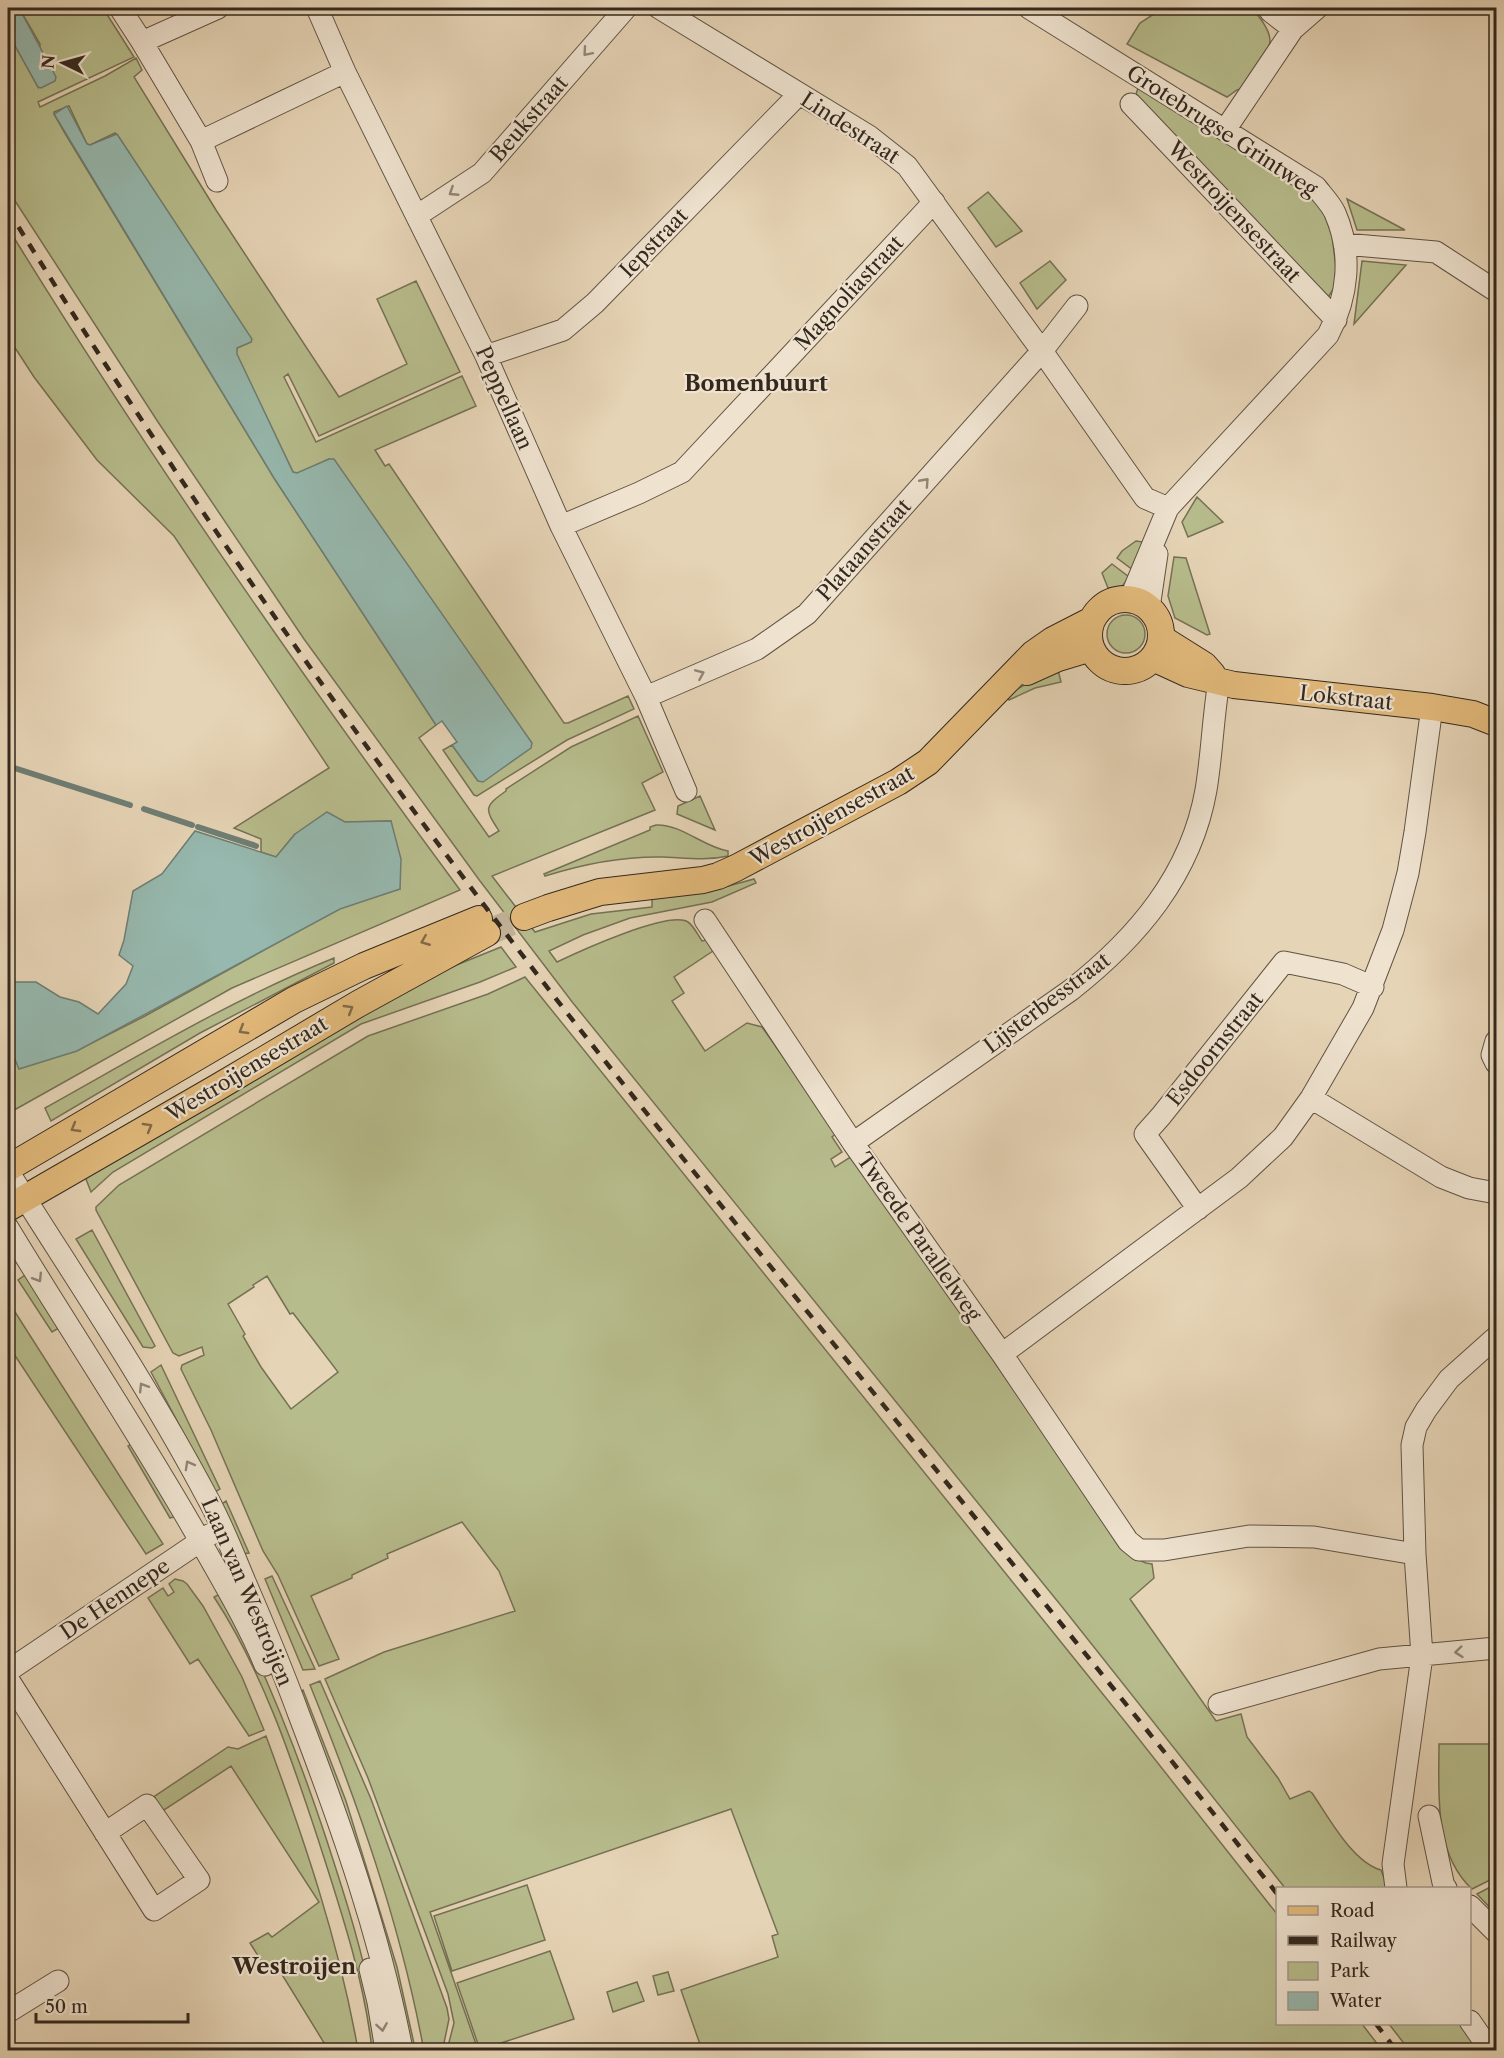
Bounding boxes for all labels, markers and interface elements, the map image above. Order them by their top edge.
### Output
north arrow [33,33,93,93]
one-way arrow [583,45,594,56]
text: N [37,54,59,69]
street label: Grotebrugse Grintweg [1122,60,1323,202]
street label: Beukstraat [484,70,573,167]
street label: Lindestraat [796,86,905,169]
street label: Westroijensestraat [1162,135,1307,288]
one-way arrow [449,185,460,196]
street label: Iepstraat [614,202,693,283]
street label: Magnoliastraat [789,230,909,355]
street label: Peppellaan [471,342,538,453]
district label: Bomenbuurt [684,370,828,397]
one-way arrow [918,478,929,489]
street label: Plataanstraat [811,493,916,606]
one-way arrow [694,669,705,681]
street label: Lokstraat [1298,680,1394,715]
street label: Westroijensestraat [744,760,919,872]
one-way arrow [420,934,431,946]
street label: Lijsterbesstraat [979,947,1115,1058]
street label: Esdoornstraat [1161,986,1268,1111]
one-way arrow [343,1004,353,1016]
street label: Westroijensestraat [161,1010,332,1127]
one-way arrow [239,1022,249,1034]
one-way arrow [71,1121,81,1133]
one-way arrow [142,1123,153,1135]
street label: Tweede Parallelweg [852,1148,987,1326]
one-way arrow [31,1272,43,1282]
one-way arrow [138,1383,150,1393]
one-way arrow [185,1460,196,1471]
street label: Laan van Westroijen [197,1494,298,1690]
street label: De Hennepe [55,1553,174,1644]
one-way arrow [1455,1645,1464,1658]
legend [1276,1887,1471,2025]
text: Road [1330,1900,1375,1922]
text: Railway [1330,1930,1398,1952]
district label: Westroijen [231,1953,356,1980]
text: Park [1330,1960,1371,1982]
scale bar [36,1986,188,2024]
text: Water [1329,1990,1382,2012]
text: 50 m [45,1996,88,2018]
one-way arrow [375,2021,388,2031]

